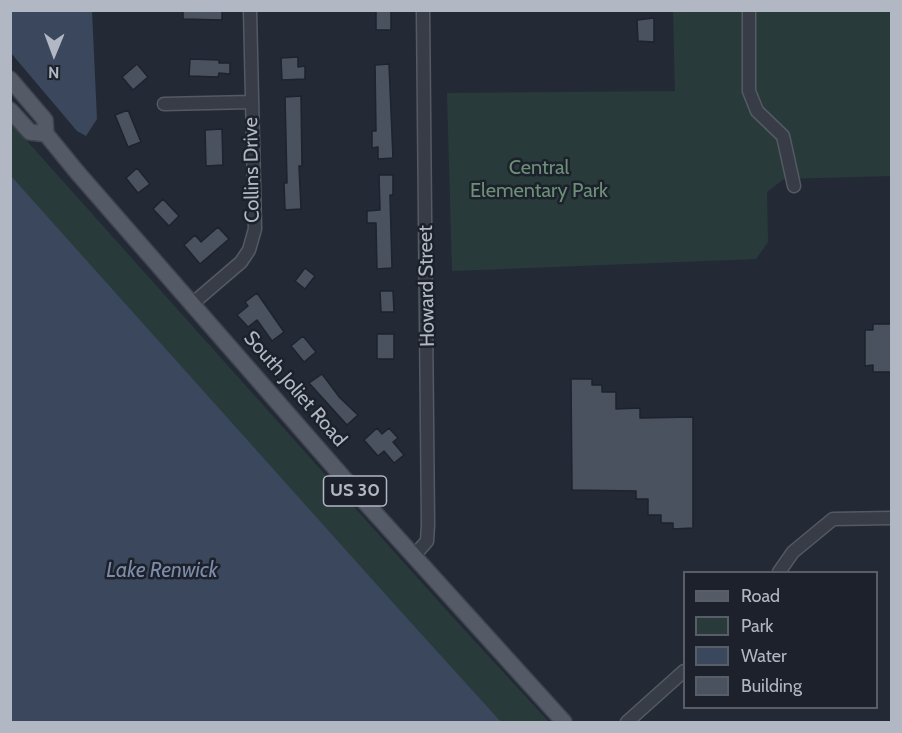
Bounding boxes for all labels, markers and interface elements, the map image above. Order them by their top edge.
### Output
north arrow [24,24,84,84]
text: N [48,63,59,82]
street label: Collins Drive [239,117,265,223]
park label: Central Elementary Park [470,156,608,203]
street label: Howard Street [414,225,440,347]
street label: South Joliet Road [238,326,352,452]
road number: US 30 [324,476,386,506]
water label: Lake Renwick [106,558,218,584]
legend [683,571,878,709]
text: Road [741,585,780,607]
text: Park [741,615,773,637]
text: Water [741,645,787,667]
text: Building [741,675,802,697]

